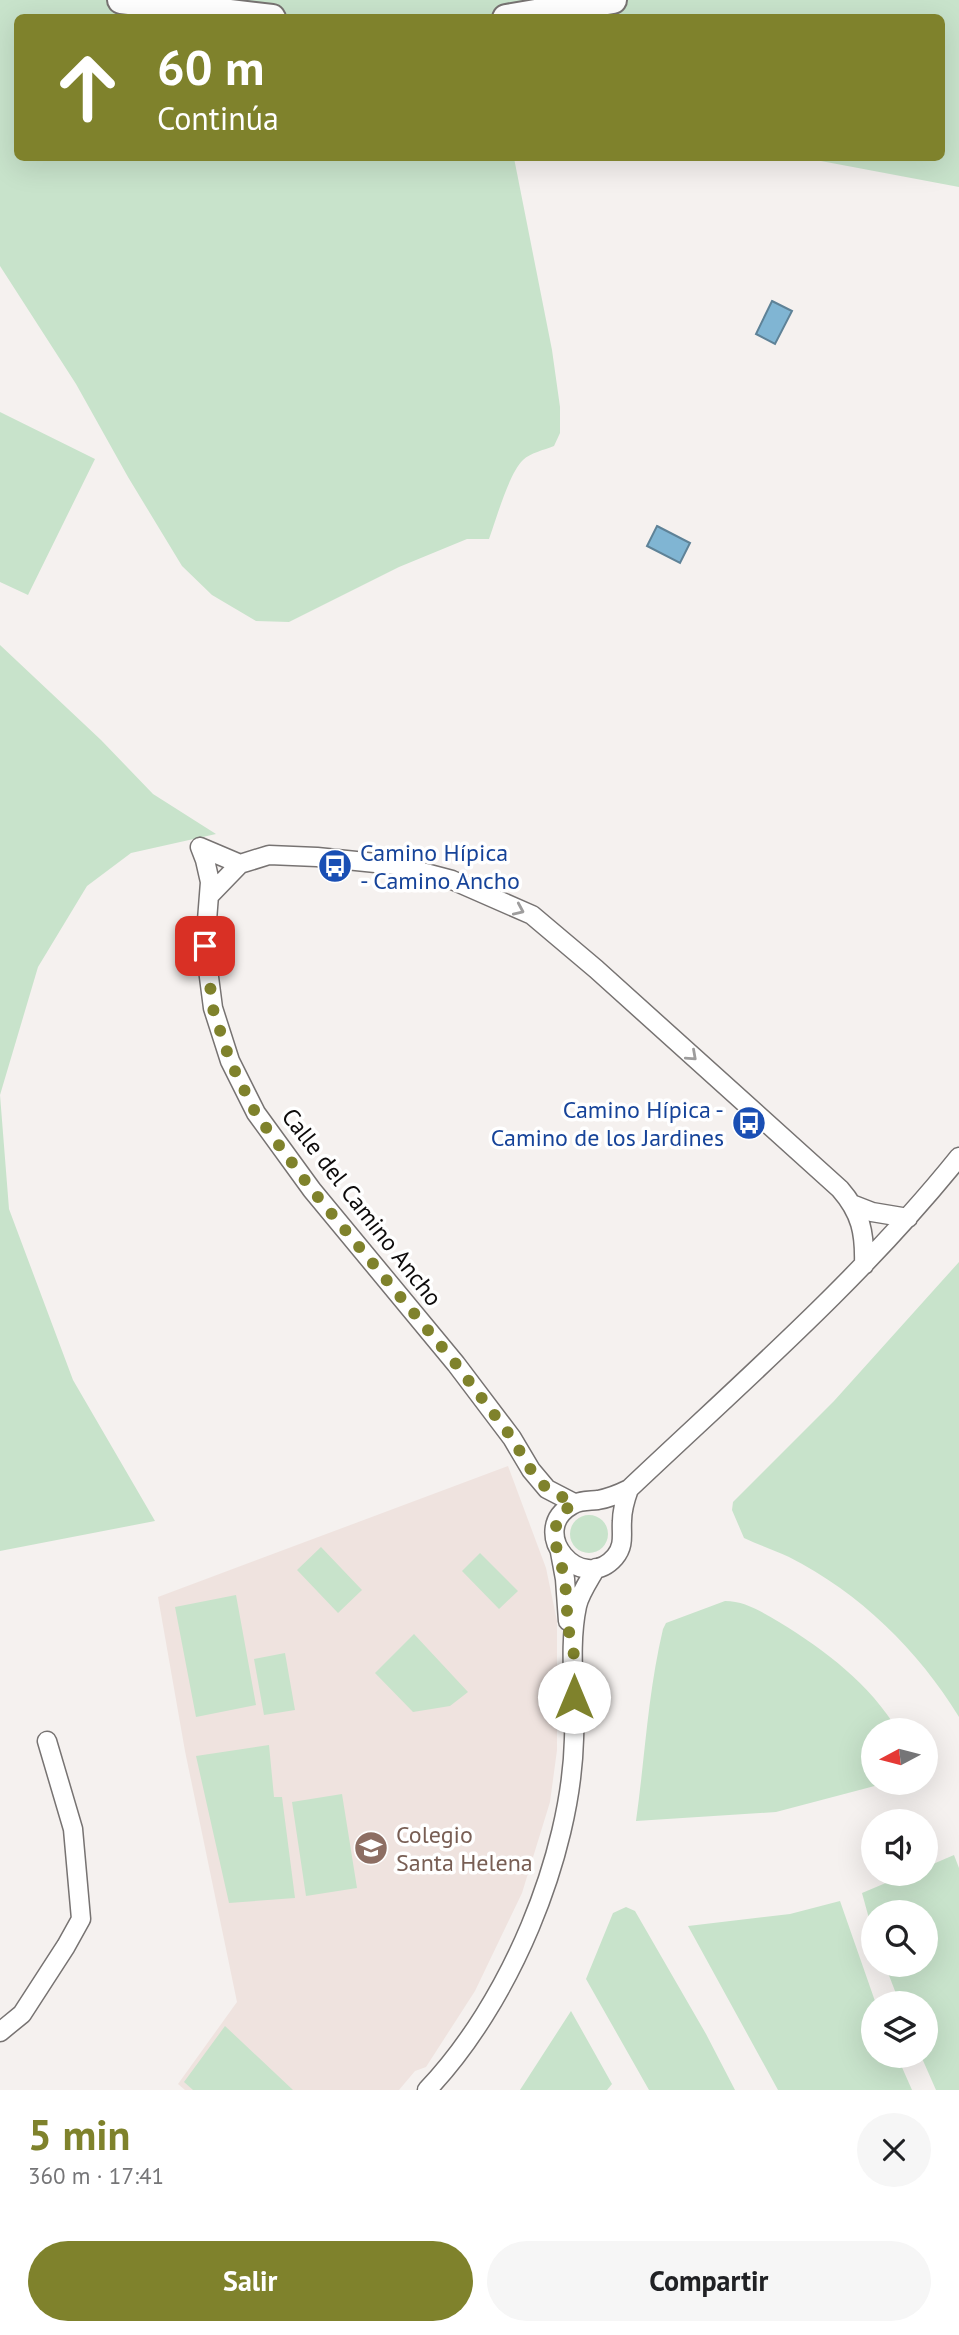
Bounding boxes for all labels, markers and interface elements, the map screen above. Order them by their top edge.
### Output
text: 60 m [157,35,264,99]
icon: ahead [42,42,133,133]
text: Continúa [157,97,279,139]
place label: Camino Hípica - Camino Ancho [360,837,520,896]
bus stop icon: Camino Hípica - Camino Ancho [316,847,354,885]
one-way arrow [512,902,524,916]
pin [175,916,235,976]
icon: arrive [186,927,224,965]
one-way arrow [684,1048,697,1061]
place label: Camino Hípica - Camino de los Jardines [491,1094,724,1153]
street label: Calle del Camino Ancho [275,1102,449,1312]
bus stop icon: Camino Hípica - Camino de los Jardines [730,1104,768,1142]
position arrow [537,1660,611,1734]
north arrow [861,1718,938,1796]
map controls [861,1718,938,2068]
button: sound [861,1809,938,1886]
place label: Colegio Santa Helena [396,1819,533,1878]
school or university icon: Colegio Santa Helena [352,1829,390,1867]
button: search [861,1900,938,1977]
button: layers [861,1991,938,2068]
text: 5 min [28,2107,130,2162]
button: close [857,2113,931,2187]
text: 360 m · 17:41 [28,2161,164,2190]
button: Salir [28,2241,473,2321]
button: Compartir [487,2241,931,2321]

